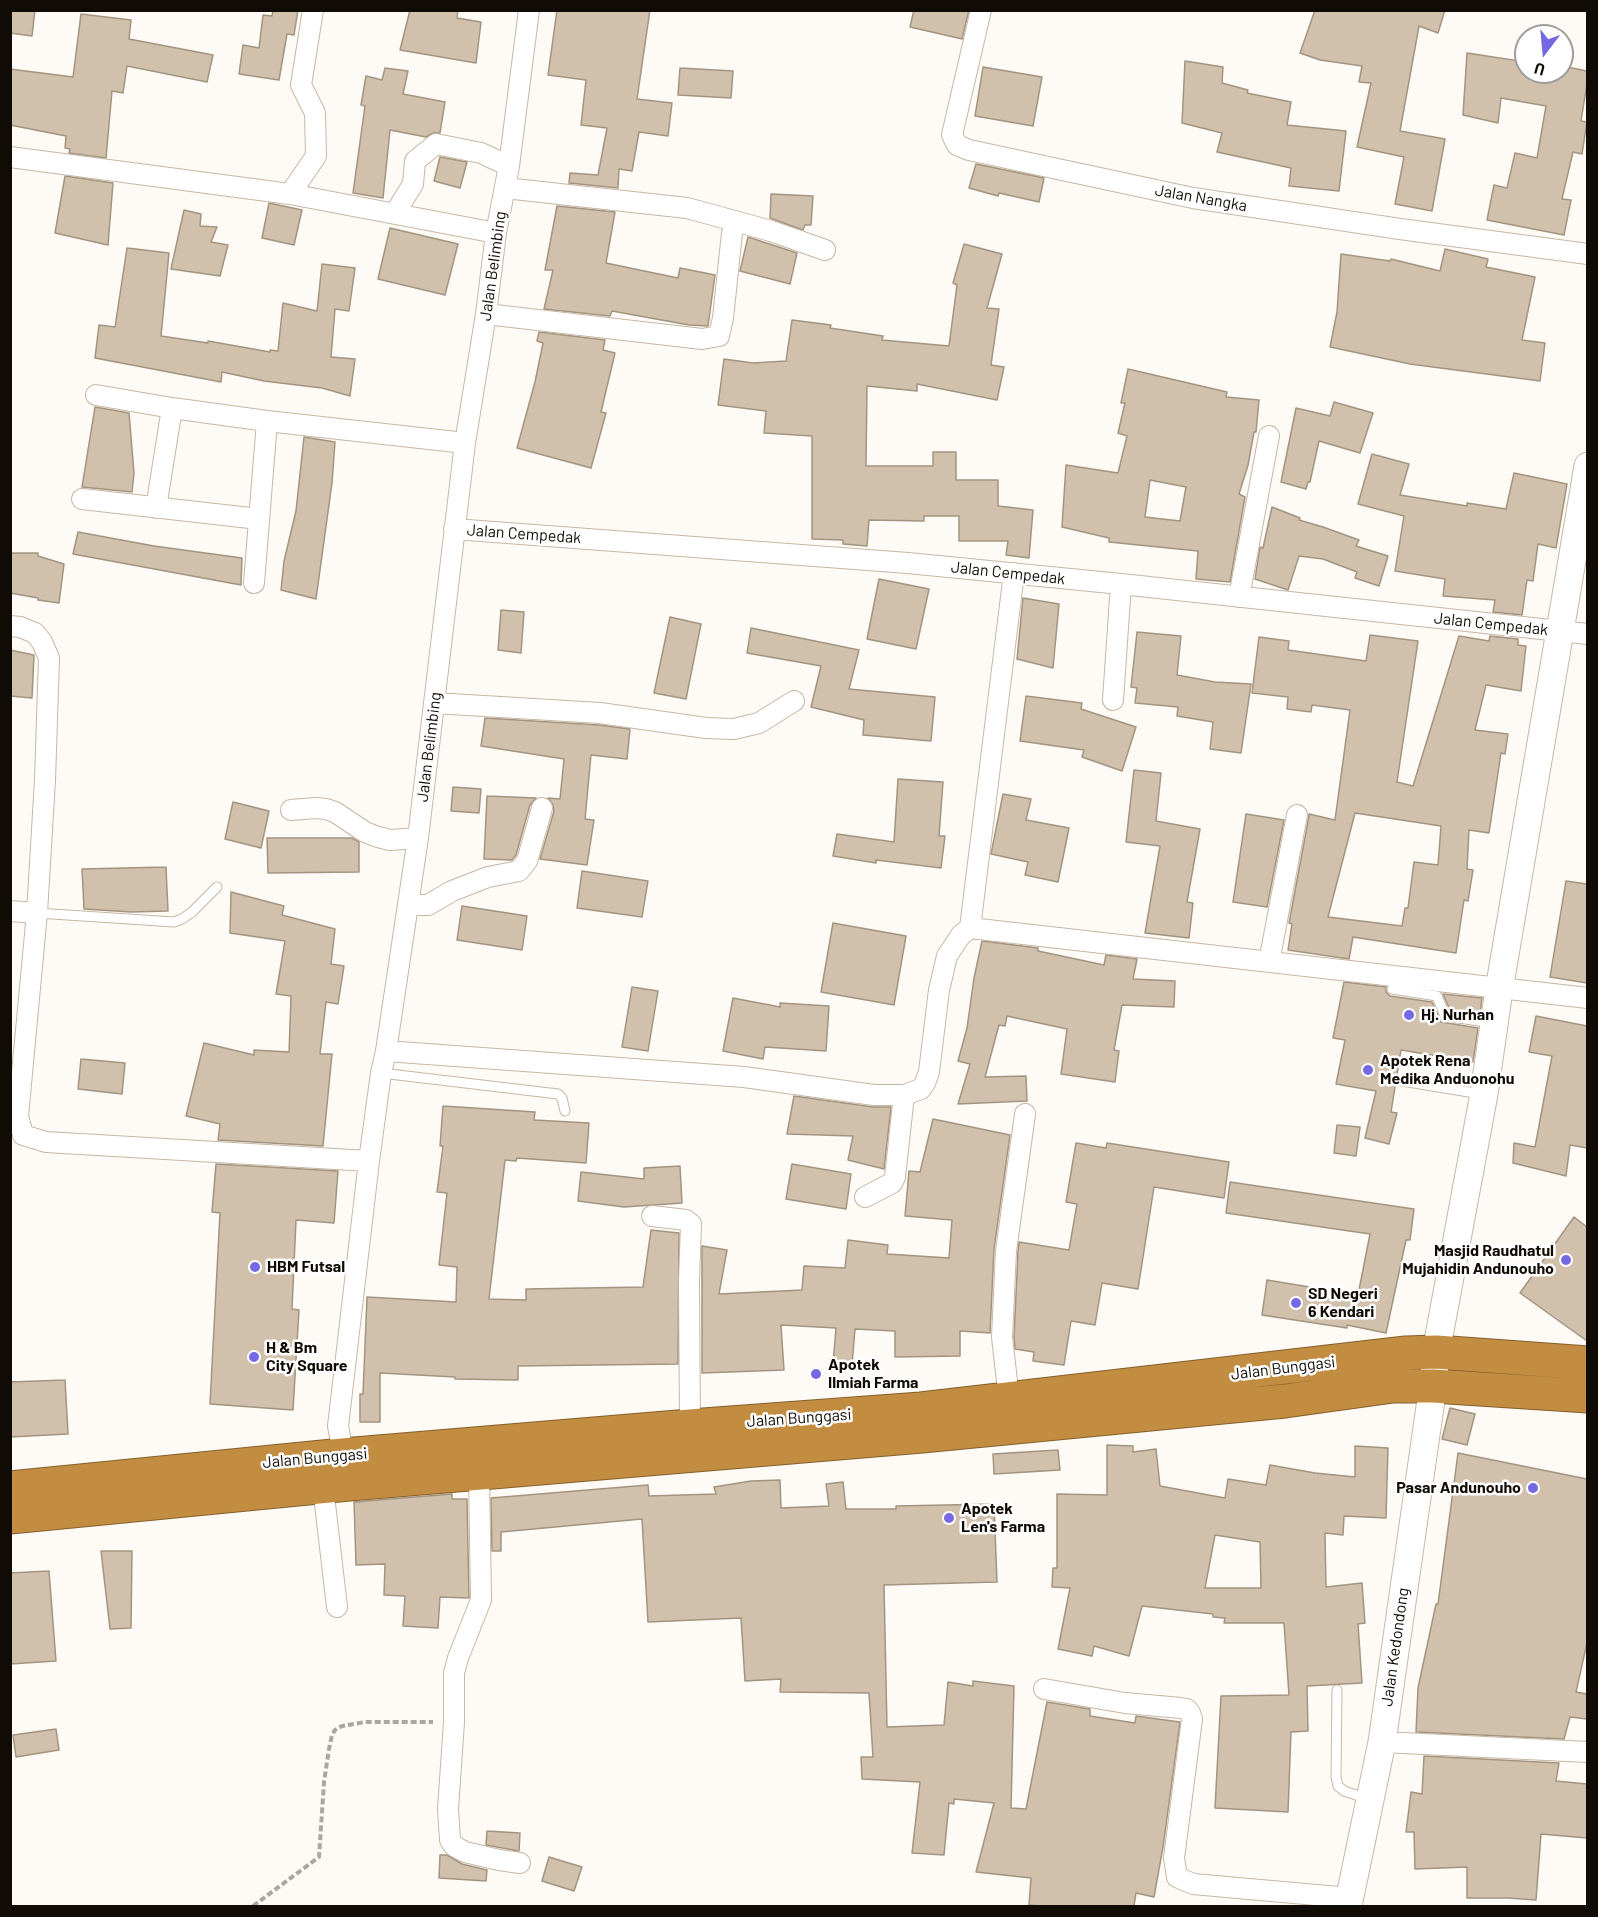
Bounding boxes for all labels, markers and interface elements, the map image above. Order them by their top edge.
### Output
north arrow [1514,24,1574,84]
text: U [1532,59,1547,80]
street label: Jalan Nangka [1153,180,1249,216]
street label: Jalan Belimbing [476,210,510,322]
street label: Jalan Cempedak [466,520,582,548]
street label: Jalan Cempedak [950,557,1066,589]
street label: Jalan Cempedak [1433,608,1549,640]
street label: Jalan Belimbing [413,691,445,803]
place label: Hj. Nurhan [1421,1005,1494,1025]
marker: Hj. Nurhan [1402,1008,1416,1022]
place label: Apotek Rena Medika Anduonohu [1380,1051,1514,1089]
marker: Apotek Rena Medika Anduonohu [1361,1063,1375,1077]
place label: Masjid Raudhatul Mujahidin Andunouho [1402,1241,1554,1279]
marker: Masjid Raudhatul Mujahidin Andunouho [1559,1253,1573,1267]
place label: HBM Futsal [267,1257,345,1277]
marker: HBM Futsal [248,1260,262,1274]
place label: SD Negeri 6 Kendari [1308,1284,1378,1322]
marker: SD Negeri 6 Kendari [1289,1296,1303,1310]
place label: H & Bm City Square [266,1338,348,1376]
marker: H & Bm City Square [247,1350,261,1364]
street label: Jalan Bunggasi [1230,1352,1336,1384]
place label: Apotek Ilmiah Farma [828,1355,919,1393]
marker: Apotek Ilmiah Farma [809,1367,823,1381]
street label: Jalan Bunggasi [746,1405,852,1431]
street label: Jalan Bunggasi [262,1444,368,1472]
place label: Pasar Andunouho [1396,1478,1521,1498]
marker: Pasar Andunouho [1526,1481,1540,1495]
place label: Apotek Len's Farma [961,1499,1045,1537]
marker: Apotek Len's Farma [942,1511,956,1525]
street label: Jalan Kedondong [1377,1586,1413,1708]

